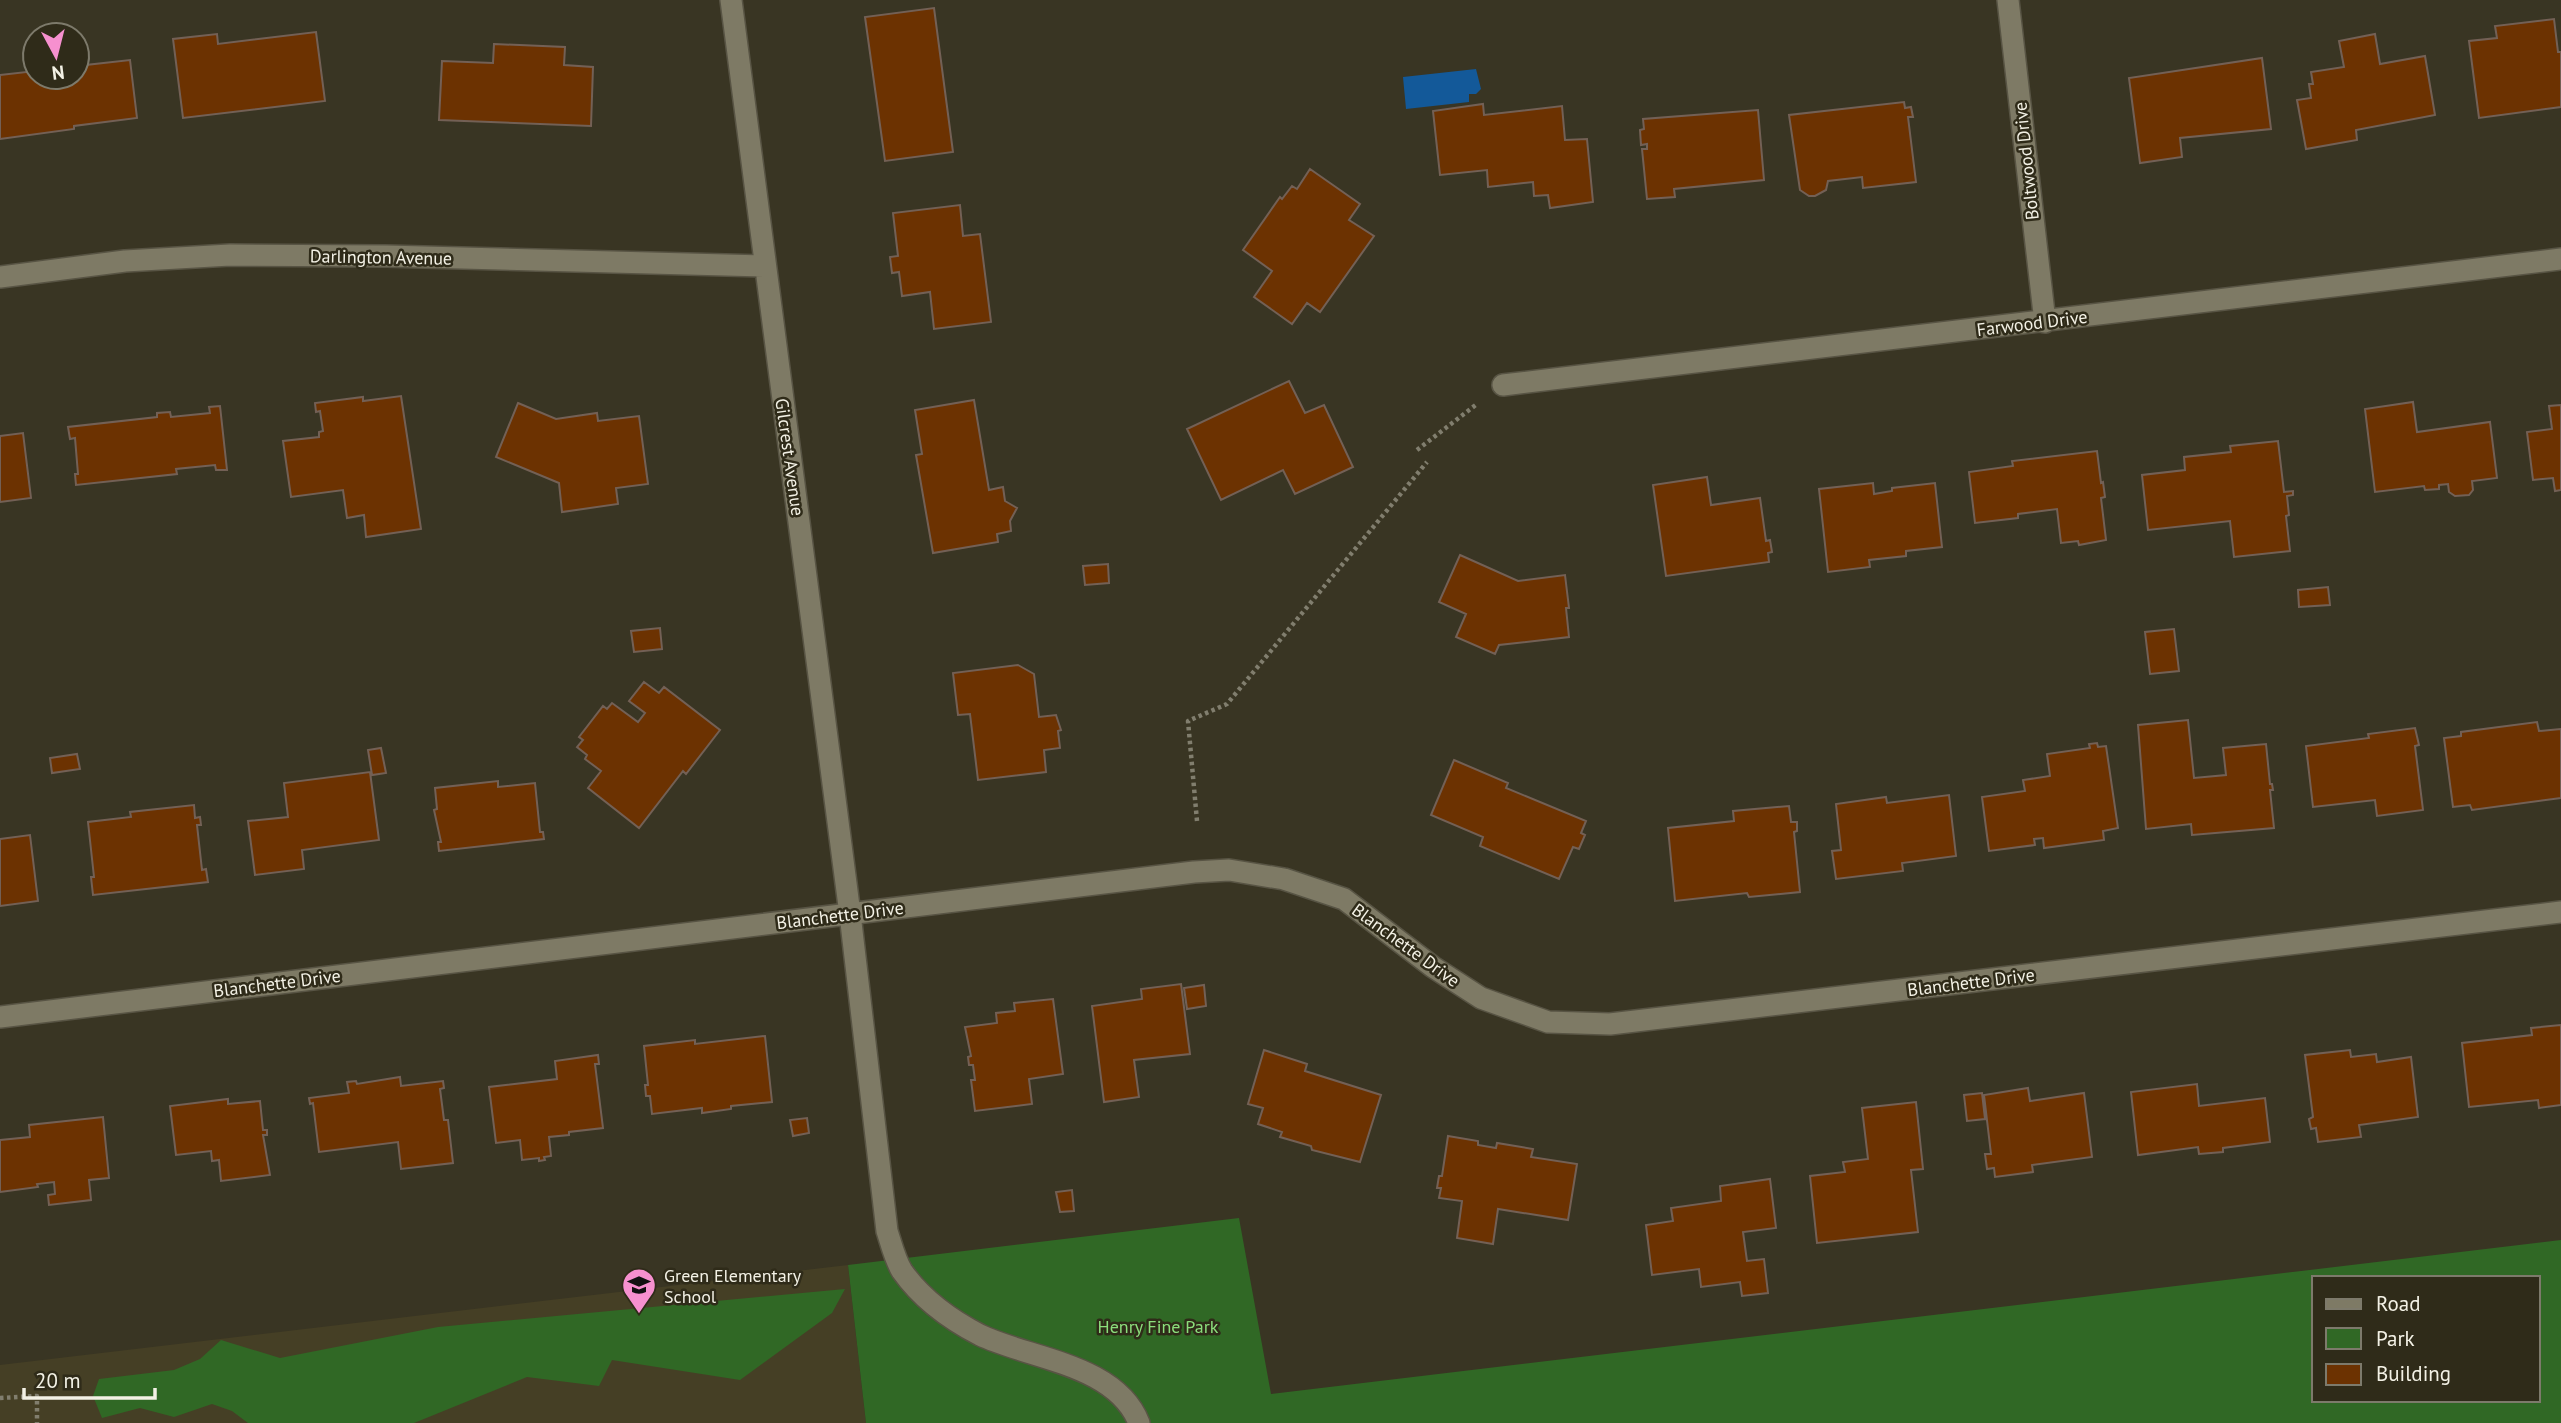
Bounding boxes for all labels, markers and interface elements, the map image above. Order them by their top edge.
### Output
north arrow [21,21,91,91]
text: N [50,60,66,86]
street label: Boltwood Drive [2008,101,2044,221]
street label: Darlington Avenue [310,244,452,270]
street label: Farwood Drive [1975,305,2089,341]
street label: Gilcrest Avenue [770,397,810,517]
street label: Blanchette Drive [775,896,905,934]
street label: Blanchette Drive [1347,898,1465,992]
street label: Blanchette Drive [1906,963,2036,1001]
street label: Blanchette Drive [212,964,342,1002]
place label: Green Elementary School [664,1264,802,1308]
school or university icon: Green Elementary School [620,1266,658,1315]
legend [2312,1276,2540,1402]
text: Road [2376,1290,2420,1317]
park label: Henry Fine Park [1098,1315,1219,1338]
text: Park [2376,1325,2415,1352]
scale bar [24,1356,156,1400]
text: Building [2376,1360,2451,1387]
text: 20 m [35,1367,81,1394]

